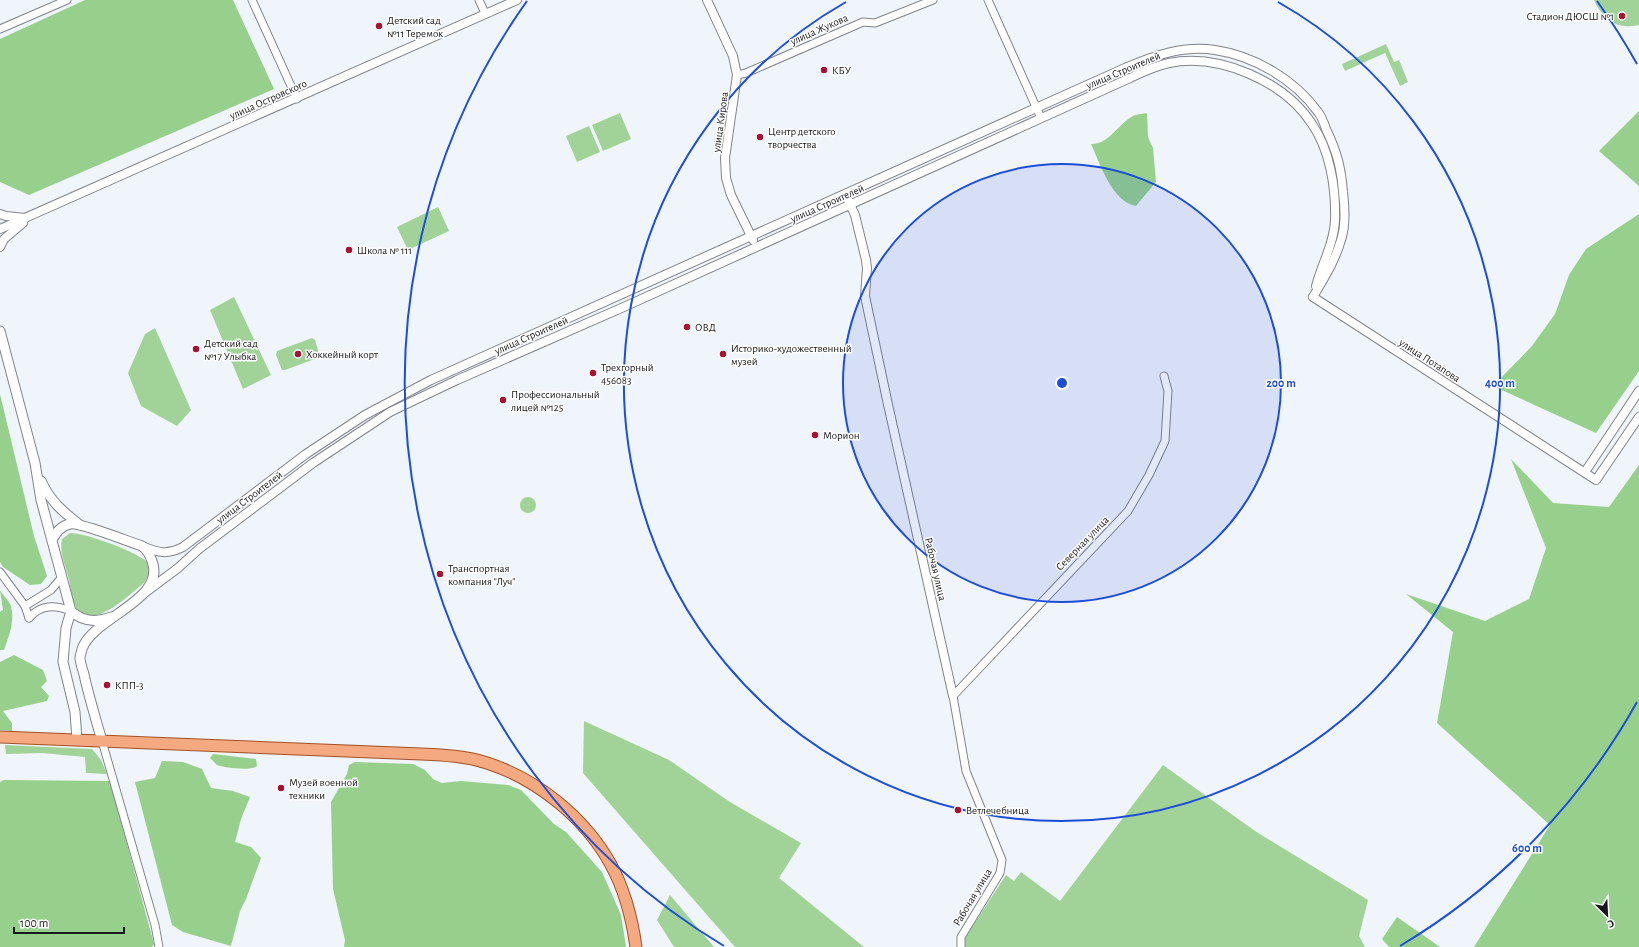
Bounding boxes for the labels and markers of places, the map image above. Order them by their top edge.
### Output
place label: Стадион ДЮСШ №1 [1526,11,1614,22]
marker: Стадион ДЮСШ №1 [1617,11,1627,21]
place label: Детский сад №11 Теремок [387,15,443,39]
marker: Детский сад №11 Теремок [374,21,384,31]
marker: КБУ [819,65,829,75]
place label: КБУ [832,65,851,76]
place label: Центр детского творчества [767,126,836,150]
marker: Центр детского творчества [755,132,765,142]
marker: Школа № 111 [344,245,354,255]
place label: Школа № 111 [357,245,412,256]
marker: ОВД [682,322,692,332]
place label: ОВД [695,322,716,333]
place label: Детский сад №17 Улыбка [204,338,258,362]
place label: Историко-художественный музей [731,343,852,367]
marker: Детский сад №17 Улыбка [191,344,201,354]
marker: Хоккейный корт [293,349,303,359]
place label: Хоккейный корт [306,349,378,360]
marker: Историко-художественный музей [718,349,728,359]
place label: Трехгорный 456083 [601,362,654,386]
marker: Трехгорный 456083 [588,368,598,378]
centre of rings [1055,376,1069,390]
place label: Профессиональный лицей №125 [511,389,600,413]
marker: Профессиональный лицей №125 [498,395,508,405]
marker: Морион [810,430,820,440]
place label: Морион [823,430,860,441]
place label: Транспортная компания "Луч" [448,563,515,587]
marker: Транспортная компания "Луч" [435,569,445,579]
marker: КПП-3 [102,680,112,690]
place label: КПП-3 [115,680,144,691]
place label: Музей военной техники [288,777,358,801]
marker: Музей военной техники [276,783,286,793]
marker: Ветлечебница [953,805,963,815]
place label: Ветлечебница [966,805,1029,816]

